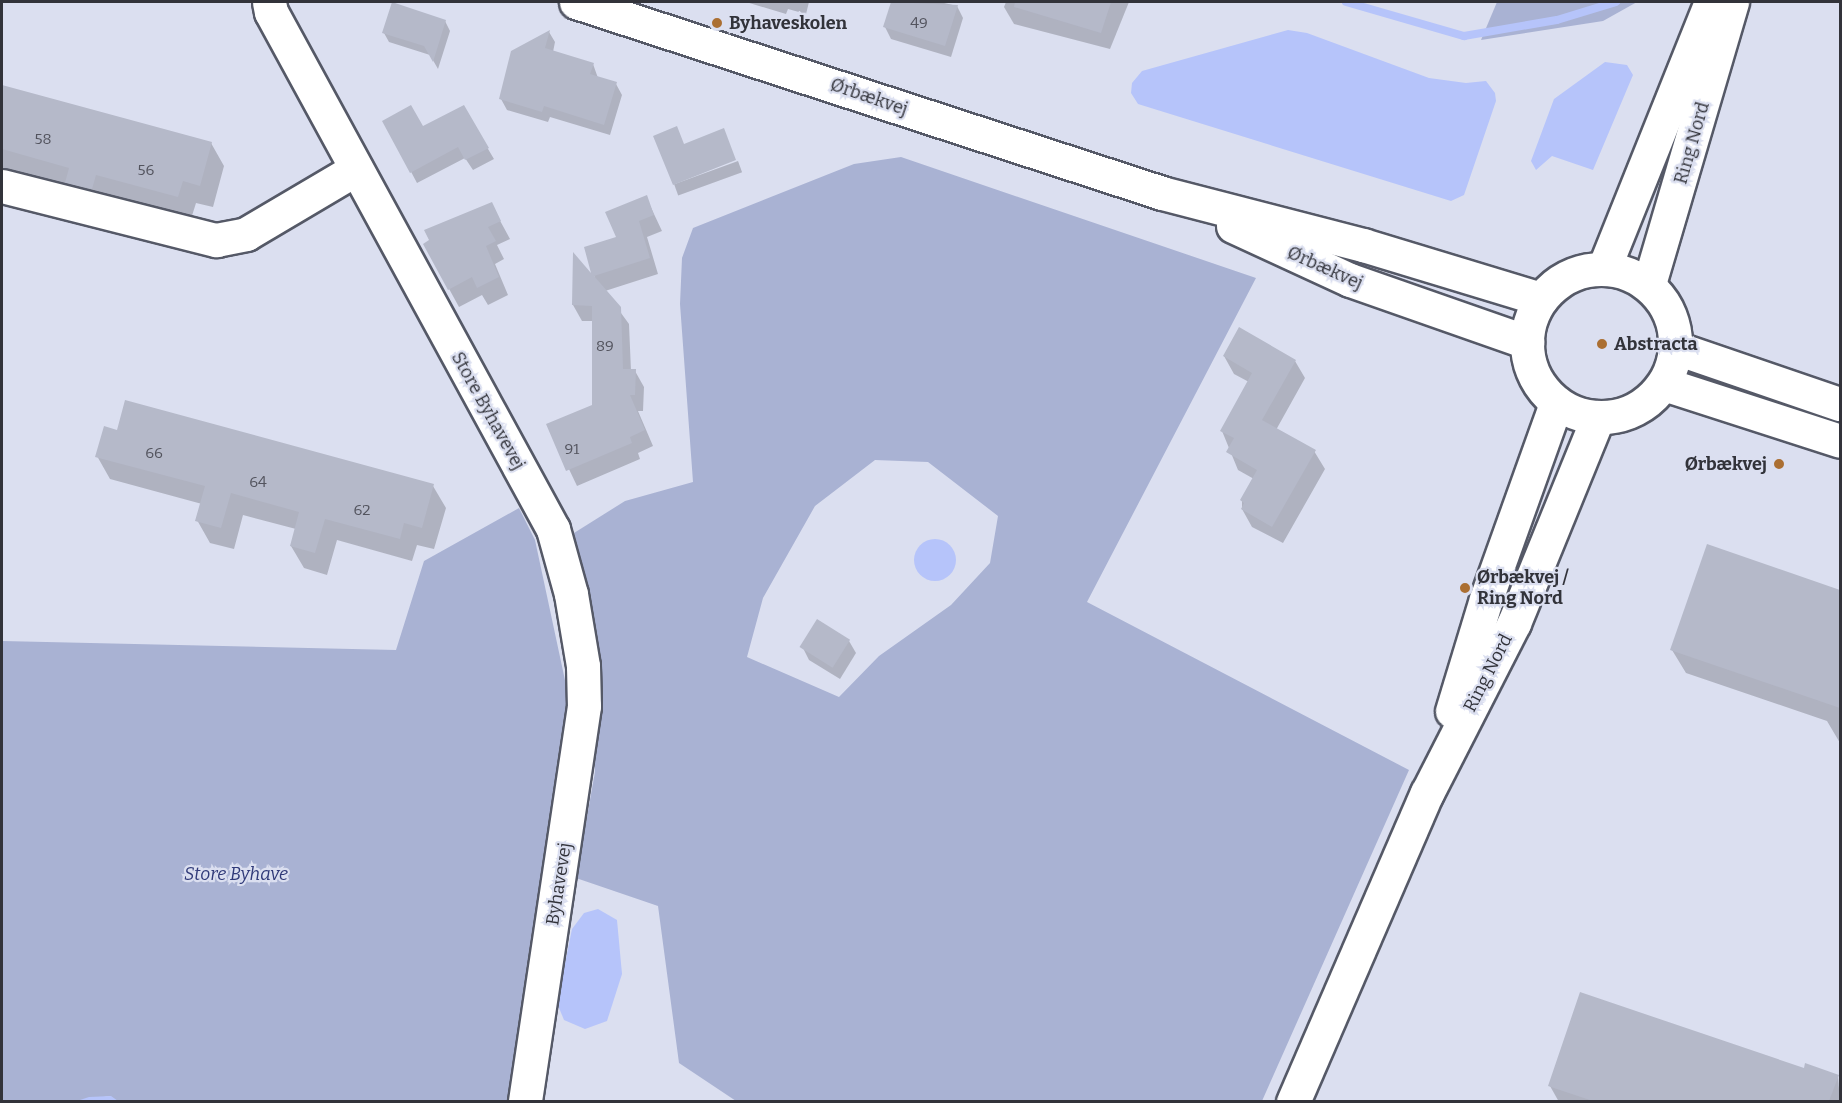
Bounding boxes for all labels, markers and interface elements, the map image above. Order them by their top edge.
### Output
place label: Byhaveskolen [729,12,847,34]
house number: 49 [910,15,928,33]
marker: Byhaveskolen [710,16,724,30]
street label: Ørbækvej [828,74,910,120]
street label: Ring Nord [1670,99,1714,187]
house number: 58 [34,131,52,149]
house number: 56 [138,162,154,180]
street label: Ørbækvej [1284,242,1366,294]
place label: Abstracta [1614,333,1698,355]
marker: Abstracta [1595,337,1609,351]
house number: 89 [596,338,614,356]
street label: Store Byhavevej [447,348,529,474]
house number: 91 [565,441,579,459]
house number: 66 [145,445,163,463]
place label: Ørbækvej [1685,453,1767,475]
marker: Ørbækvej [1772,457,1786,471]
house number: 64 [249,474,267,492]
house number: 62 [354,502,370,520]
place label: Ørbækvej / Ring Nord [1477,567,1569,610]
marker: Ørbækvej / Ring Nord [1458,581,1472,595]
street label: Ring Nord [1459,630,1517,716]
street label: Byhavevej [542,841,576,927]
park label: Store Byhave [184,863,288,885]

